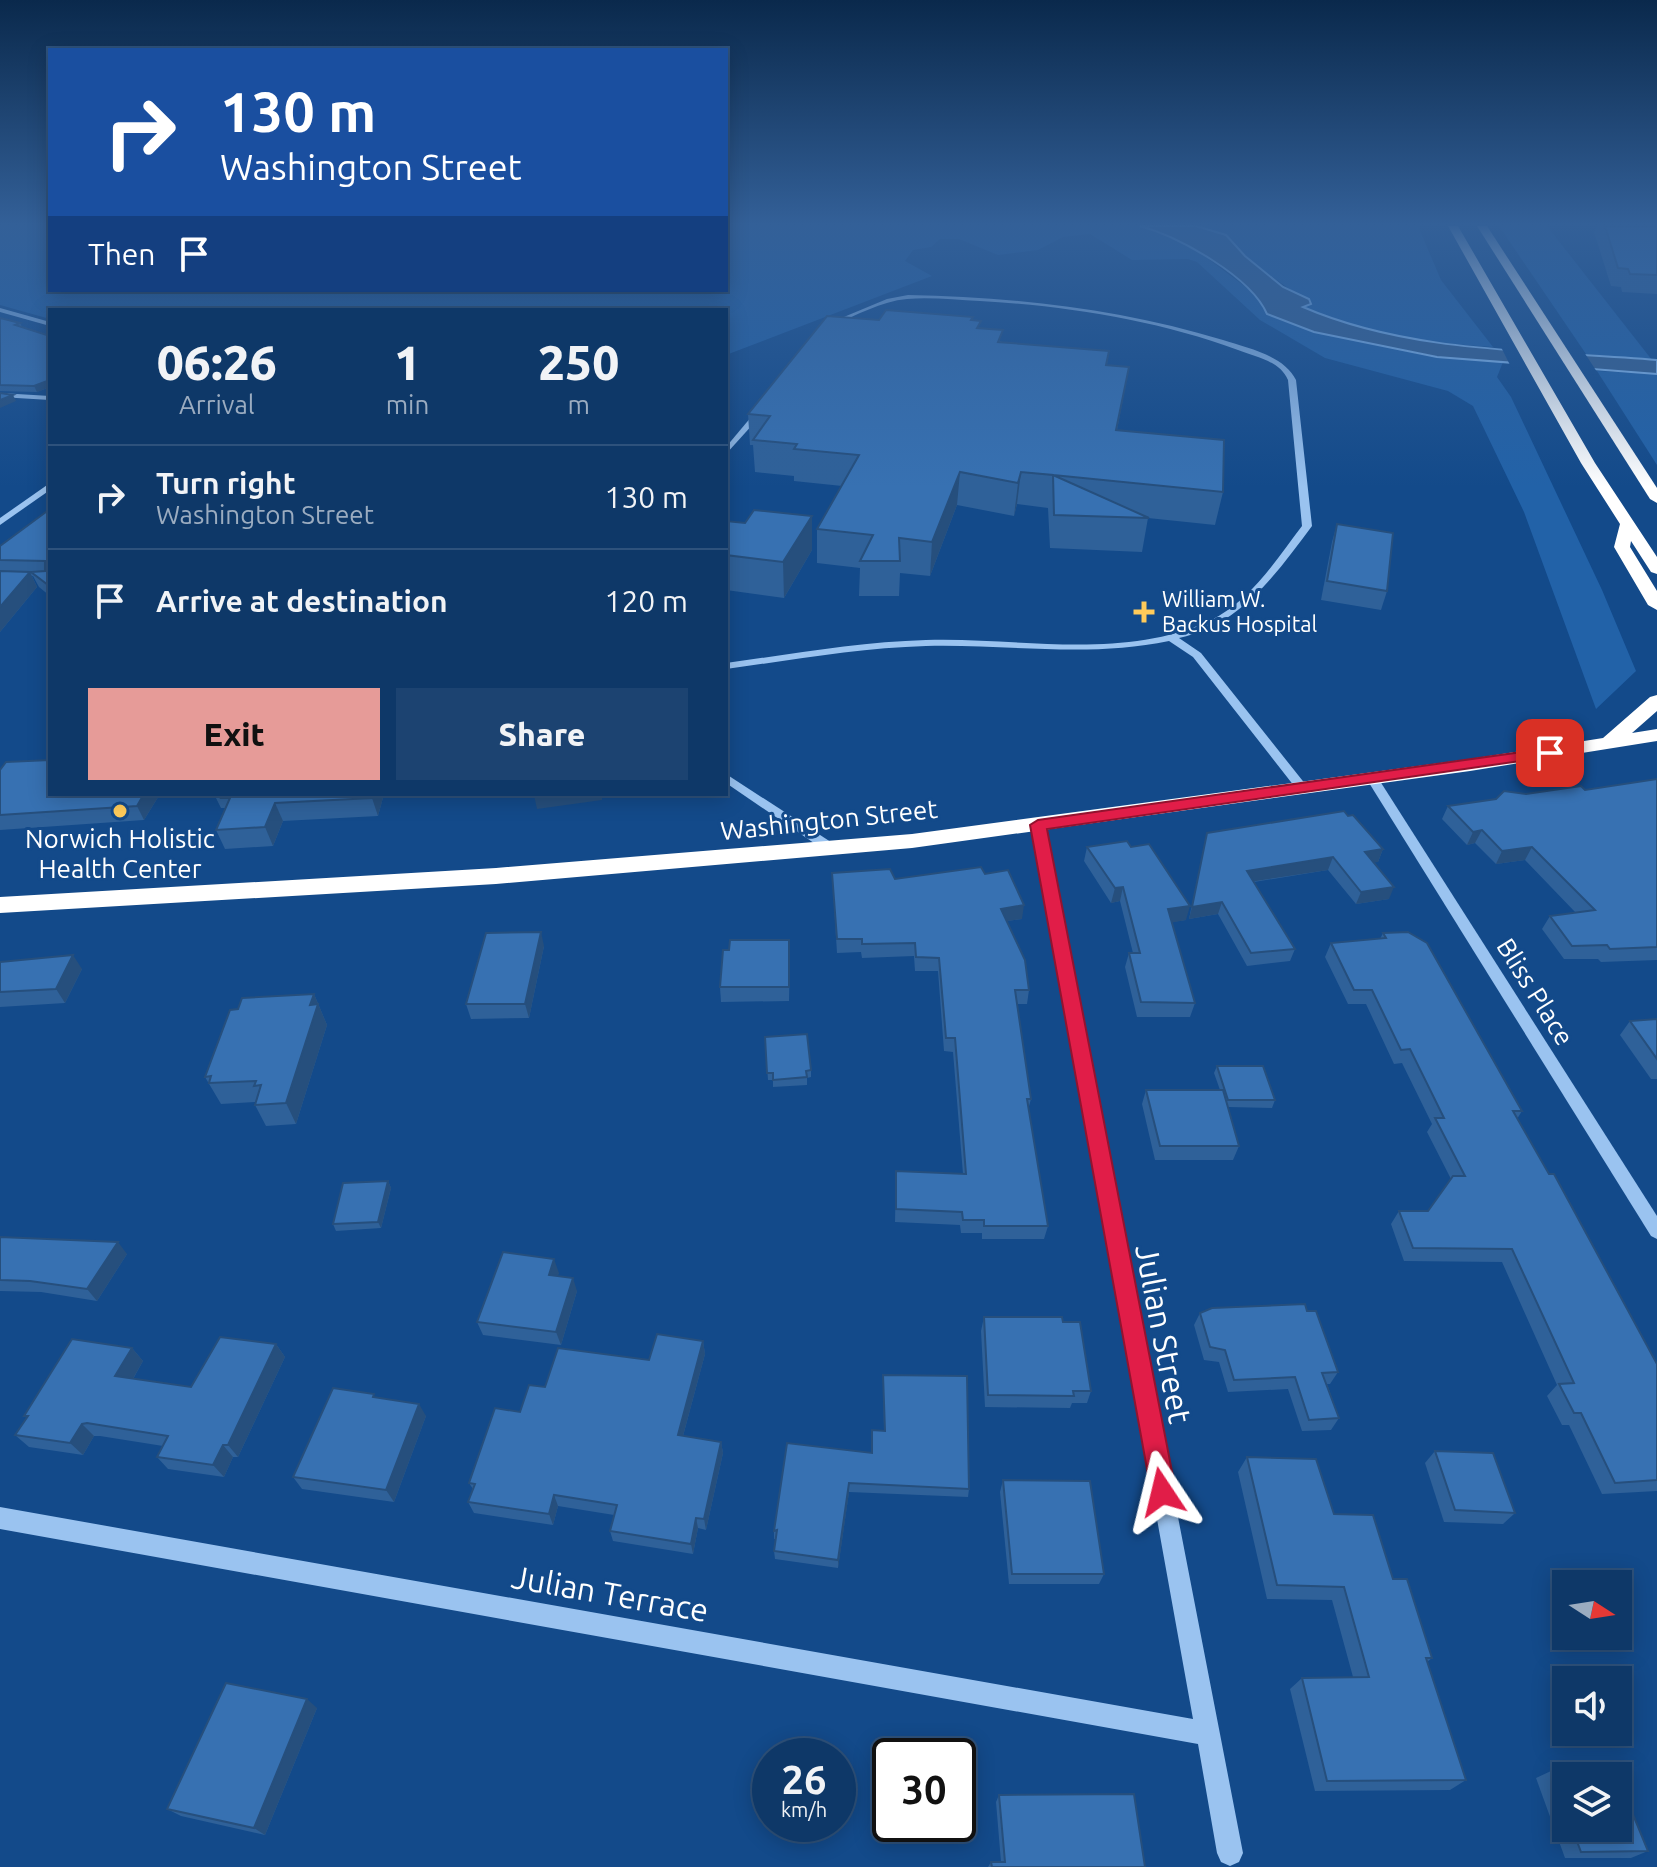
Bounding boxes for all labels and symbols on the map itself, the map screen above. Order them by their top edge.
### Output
place label: William W. Backus Hospital [1162,586,1318,636]
marker: William W. Backus Hospital [1133,601,1155,623]
pin [1516,719,1584,787]
street label: Washington Street [719,794,939,845]
marker: Norwich Holistic Health Center [111,802,129,820]
place label: Norwich Holistic Health Center [25,824,215,883]
street label: Bliss Place [1491,933,1580,1050]
street label: Julian Street [1129,1241,1199,1427]
position arrow [1120,1450,1204,1534]
street label: Julian Terrace [509,1558,711,1628]
north arrow [1552,1570,1632,1650]
speed limit sign: 30 [872,1738,976,1842]

